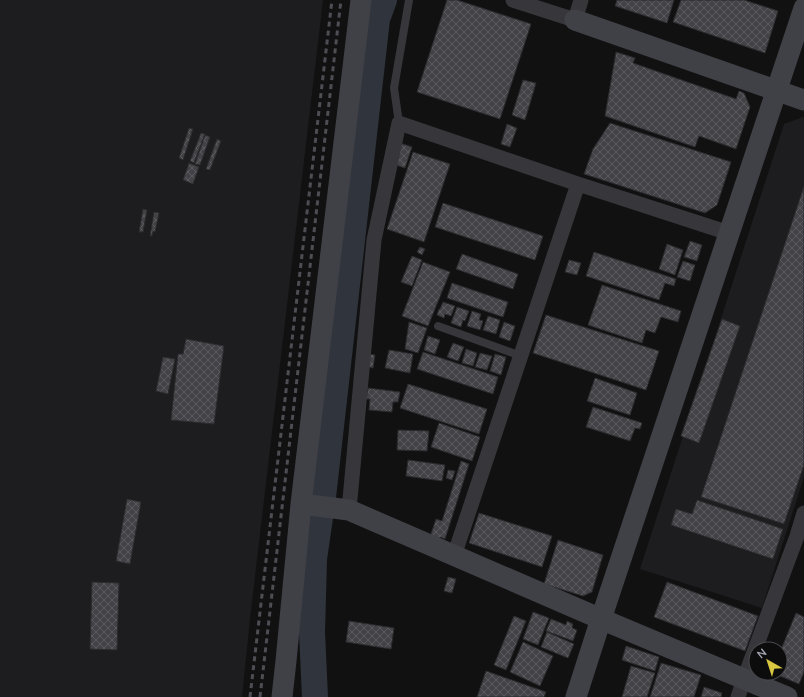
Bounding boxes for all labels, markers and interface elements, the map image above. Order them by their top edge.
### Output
north arrow [748,641,788,681]
text: N [754,645,770,662]

